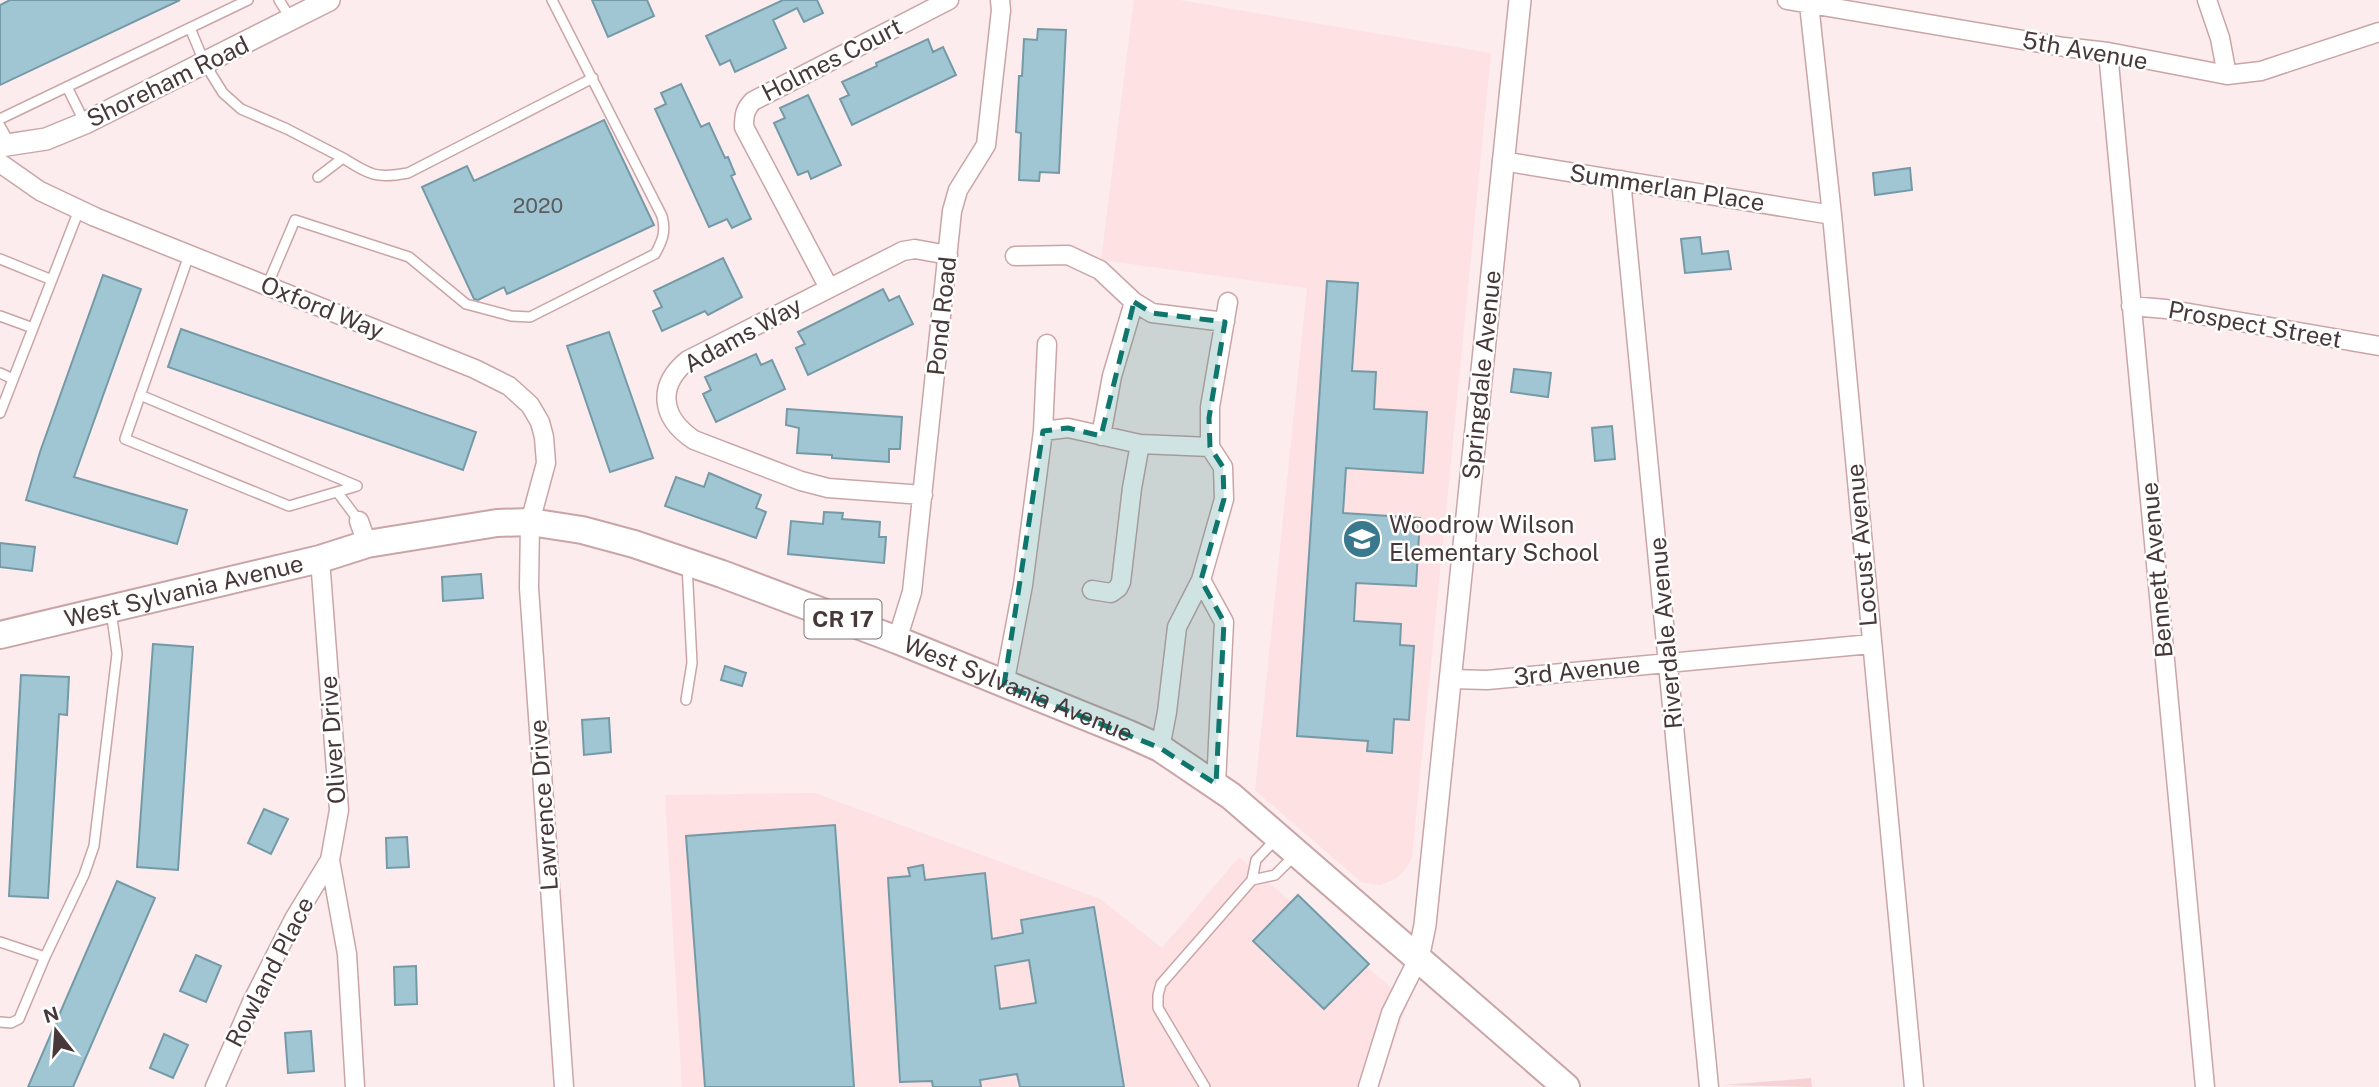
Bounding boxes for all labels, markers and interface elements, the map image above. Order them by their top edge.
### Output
street label: Holmes Court [757,12,906,106]
street label: 5th Avenue [2020,25,2150,75]
street label: Shoreham Road [82,30,253,132]
street label: Summerlan Place [1568,158,1767,216]
house number: 2020 [513,193,563,218]
street label: Pond Road [921,255,961,377]
street label: Springdale Avenue [1456,269,1506,481]
street label: Oxford Way [257,270,388,344]
street label: Adams Way [679,290,806,378]
street label: Prospect Street [2166,295,2344,353]
street label: Locust Avenue [1840,462,1882,628]
street label: Bennett Avenue [2134,481,2178,659]
place label: Woodrow Wilson Elementary School [1389,510,1600,566]
school or university icon: Woodrow Wilson Elementary School [1341,518,1383,560]
street label: Riverdale Avenue [1643,536,1687,730]
street label: West Sylvania Avenue [61,548,306,632]
road number: CR 17 [804,600,882,638]
street label: West Sylvania Avenue [900,629,1137,747]
street label: 3rd Avenue [1512,649,1641,691]
street label: Oliver Drive [314,675,350,805]
street label: Lawrence Drive [523,719,563,892]
street label: Rowland Place [219,892,319,1051]
north arrow [21,996,91,1066]
text: N [41,1002,61,1027]

